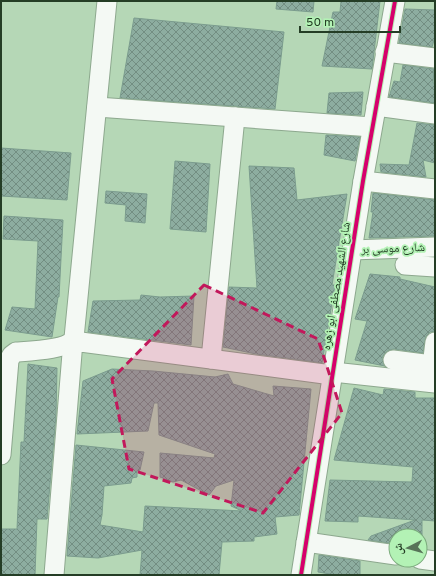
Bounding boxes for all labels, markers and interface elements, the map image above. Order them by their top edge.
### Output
scale bar [300,8,400,34]
text: 50 m [306,15,334,31]
street label: شارع الشهيد مصطفى ابو زهره [319,221,355,351]
street label: شارع موسى بر [360,240,425,258]
north arrow [388,528,428,568]
text: ش [391,542,407,555]

